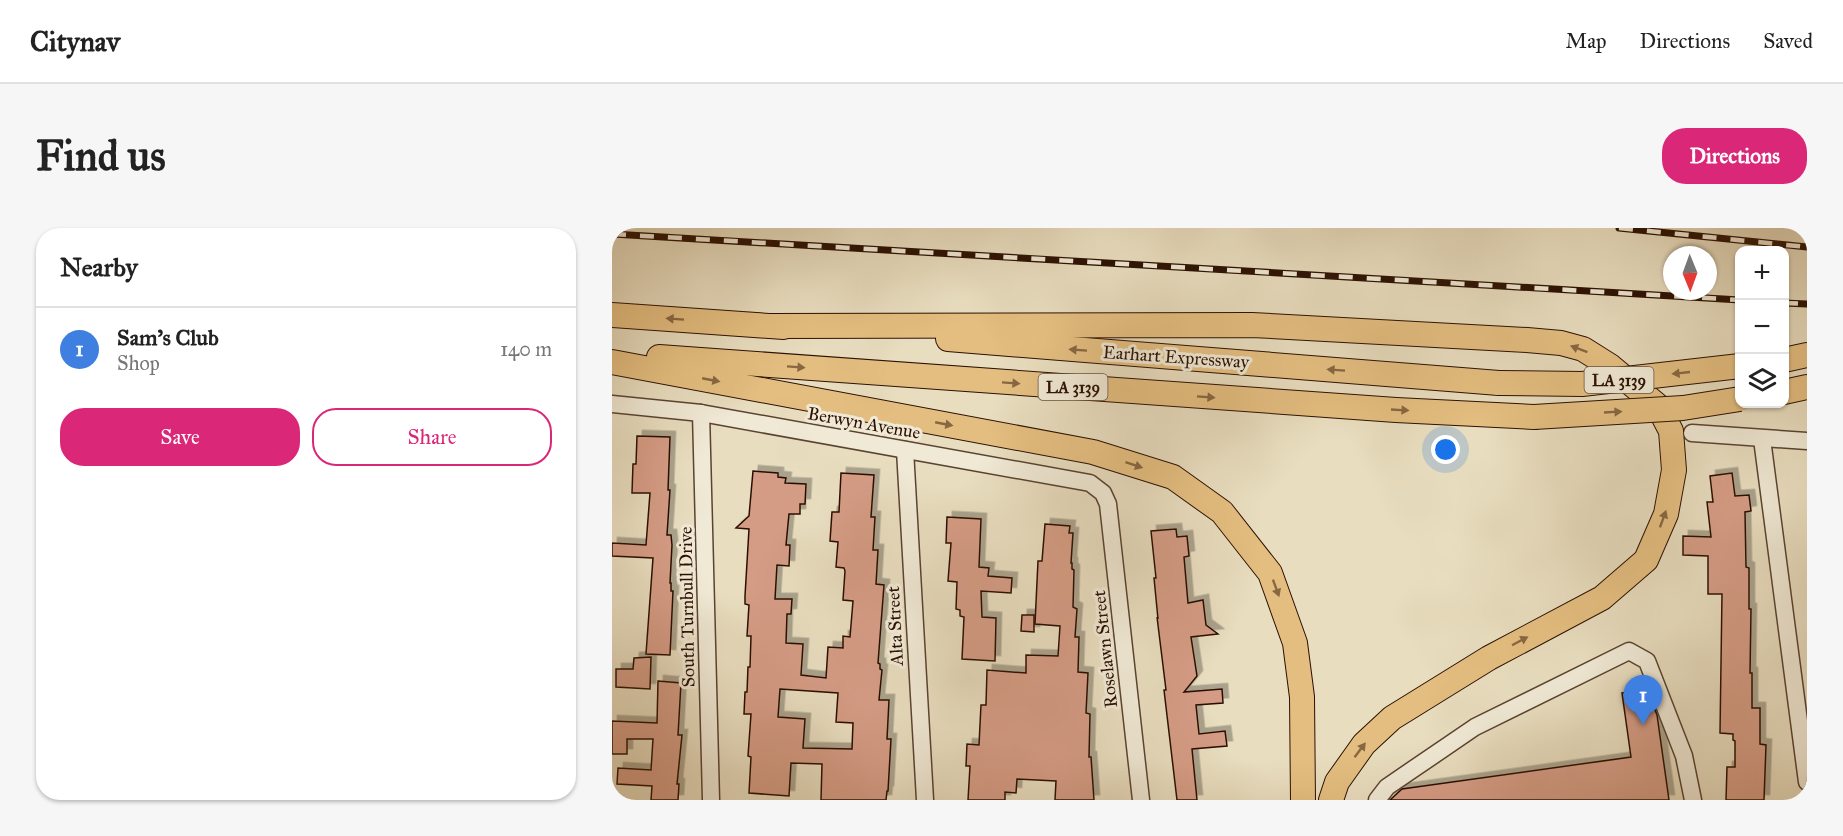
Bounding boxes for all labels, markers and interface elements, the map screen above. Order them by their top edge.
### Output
text: Citynav [30,24,120,59]
text: Map [1566,28,1607,54]
text: Directions [1640,28,1730,54]
text: Saved [1763,28,1813,54]
button: Directions [1662,128,1807,184]
text: Find us [36,130,166,182]
north arrow [1663,246,1717,300]
map controls [1735,246,1789,408]
button: + [1735,246,1789,300]
text: Nearby [60,251,138,283]
button: − [1735,300,1789,354]
one-way arrow [665,315,684,324]
text: Sam's Club [117,324,219,351]
text: 1 [76,337,83,361]
text: 140 m [500,337,552,361]
street label: Earhart Expressway [1102,341,1250,373]
one-way arrow [1570,343,1588,353]
one-way arrow [1069,345,1088,355]
text: Shop [117,351,160,375]
button: layers [1735,354,1789,408]
one-way arrow [787,362,806,372]
one-way arrow [1326,365,1345,375]
road number: LA 3139 [1584,367,1654,393]
one-way arrow [1672,369,1691,378]
road number: LA 3139 [1038,374,1108,400]
one-way arrow [701,376,720,385]
one-way arrow [1002,378,1021,387]
one-way arrow [1196,392,1215,401]
street label: Berwyn Avenue [806,402,922,444]
one-way arrow [1391,406,1410,415]
button: Save [60,408,300,466]
button: Share [312,408,552,466]
one-way arrow [1604,408,1623,417]
one-way arrow [934,420,953,429]
your location [1431,435,1460,464]
one-way arrow [1125,461,1143,470]
one-way arrow [1658,510,1668,528]
street label: South Turnbull Drive [675,526,699,688]
one-way arrow [1271,579,1281,597]
street label: Alta Street [882,585,908,667]
street label: Roselawn Street [1088,588,1122,709]
one-way arrow [1512,636,1529,646]
pin: 1 [1624,676,1662,725]
one-way arrow [1354,742,1366,758]

